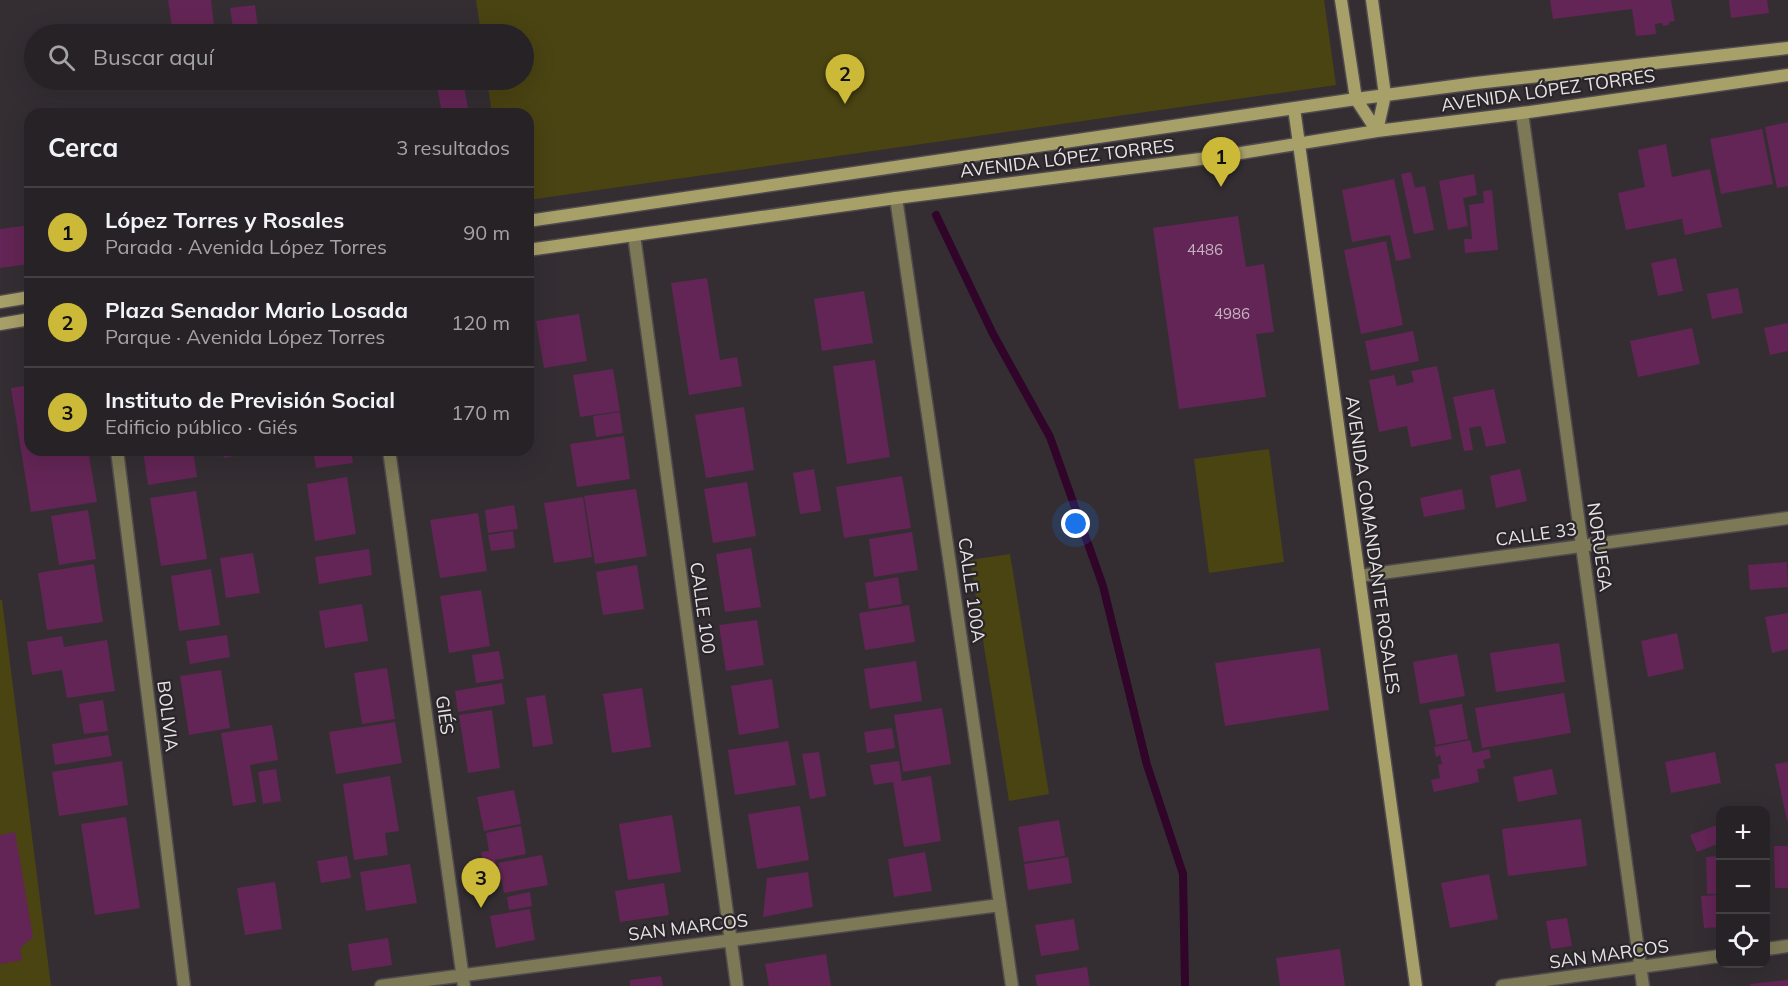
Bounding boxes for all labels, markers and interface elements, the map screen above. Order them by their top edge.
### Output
search box [24,24,534,90]
icon: search [45,41,78,74]
text: Buscar aquí [93,43,214,71]
pin: 2 [826,54,864,104]
street label: AVENIDA LÓPEZ TORRES [1439,64,1657,116]
text: Cerca [48,131,118,164]
street label: AVENIDA LÓPEZ TORRES [958,133,1176,183]
text: 3 resultados [396,135,510,160]
pin: 1 [1202,138,1240,187]
text: López Torres y Rosales [105,206,344,234]
text: 1 [62,220,74,245]
text: 90 m [463,220,510,245]
text: Parada · Avenida López Torres [105,234,387,259]
house number: 4486 [1187,240,1223,259]
text: Plaza Senador Mario Losada [105,296,408,324]
house number: 4986 [1214,304,1250,323]
text: 2 [62,310,74,335]
text: 120 m [451,310,510,335]
text: Parque · Avenida López Torres [105,324,385,349]
text: Instituto de Previsión Social [105,386,395,414]
street label: AVENIDA COMANDANTE ROSALES [1341,394,1405,696]
text: 3 [62,400,74,425]
text: 170 m [451,400,510,425]
text: Edificio público · Giés [105,414,298,439]
street label: NORUEGA [1582,501,1618,593]
your location [1061,509,1090,538]
street label: CALLE 33 [1494,517,1578,551]
street label: CALLE 100A [953,536,991,644]
street label: CALLE 100 [685,561,721,655]
street label: BOLIVIA [152,679,184,753]
street label: GIÉS [431,694,459,736]
map controls [1716,806,1770,968]
button: + [1716,806,1770,860]
pin: 3 [462,858,500,908]
button: − [1716,860,1770,914]
street label: SAN MARCOS [627,908,749,946]
button: locate [1716,914,1770,968]
street label: SAN MARCOS [1548,934,1670,974]

